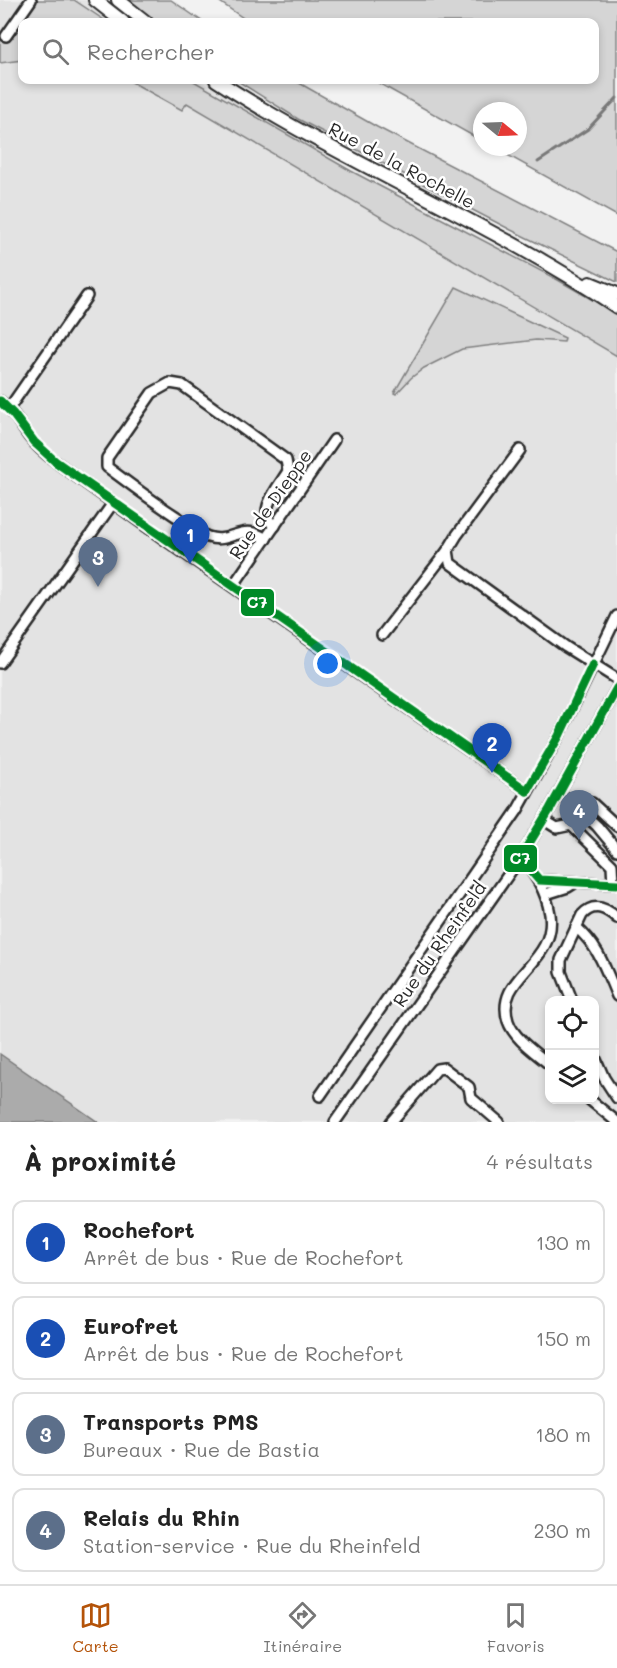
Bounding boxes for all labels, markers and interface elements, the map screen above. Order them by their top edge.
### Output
search box [18,18,599,84]
icon: search [39,35,72,68]
text: Rechercher [87,37,215,66]
north arrow [473,102,527,156]
street label: Rue de la Rochelle [325,116,479,214]
street label: Rue de Dieppe [223,444,317,564]
pin: 1 [170,514,210,564]
pin: 3 [78,538,118,587]
line badge: C7 [240,588,275,617]
text: C7 [247,591,267,612]
your location [313,649,342,678]
pin: 2 [472,724,512,773]
pin: 4 [560,790,598,840]
line badge: C7 [503,844,538,873]
text: C7 [510,847,530,868]
street label: Rue du Rheinfeld [387,877,491,1011]
map controls [545,996,599,1104]
button: locate [545,996,599,1050]
button: layers [545,1050,599,1104]
text: À proximité [24,1144,176,1178]
text: 4 résultats [487,1148,593,1174]
text: Rochefort [83,1215,195,1244]
text: 1 [41,1229,50,1255]
text: 130 m [536,1229,591,1255]
text: Arrêt de bus · Rue de Rochefort [83,1244,403,1270]
text: Eurofret [83,1311,178,1340]
text: 2 [40,1325,51,1351]
text: 150 m [536,1325,591,1351]
text: Arrêt de bus · Rue de Rochefort [83,1340,403,1366]
text: Transports PMS [83,1407,259,1436]
text: 3 [40,1421,52,1447]
text: 180 m [535,1421,591,1447]
text: Bureaux · Rue de Bastia [83,1436,320,1462]
text: Relais du Rhin [83,1503,240,1532]
text: 4 [39,1517,52,1543]
text: 230 m [533,1517,591,1543]
text: Station-service · Rue du Rheinfeld [83,1532,420,1558]
tab: Carte [72,1599,119,1656]
tab: Itinéraire [264,1599,342,1656]
tab: Favoris [487,1599,545,1656]

